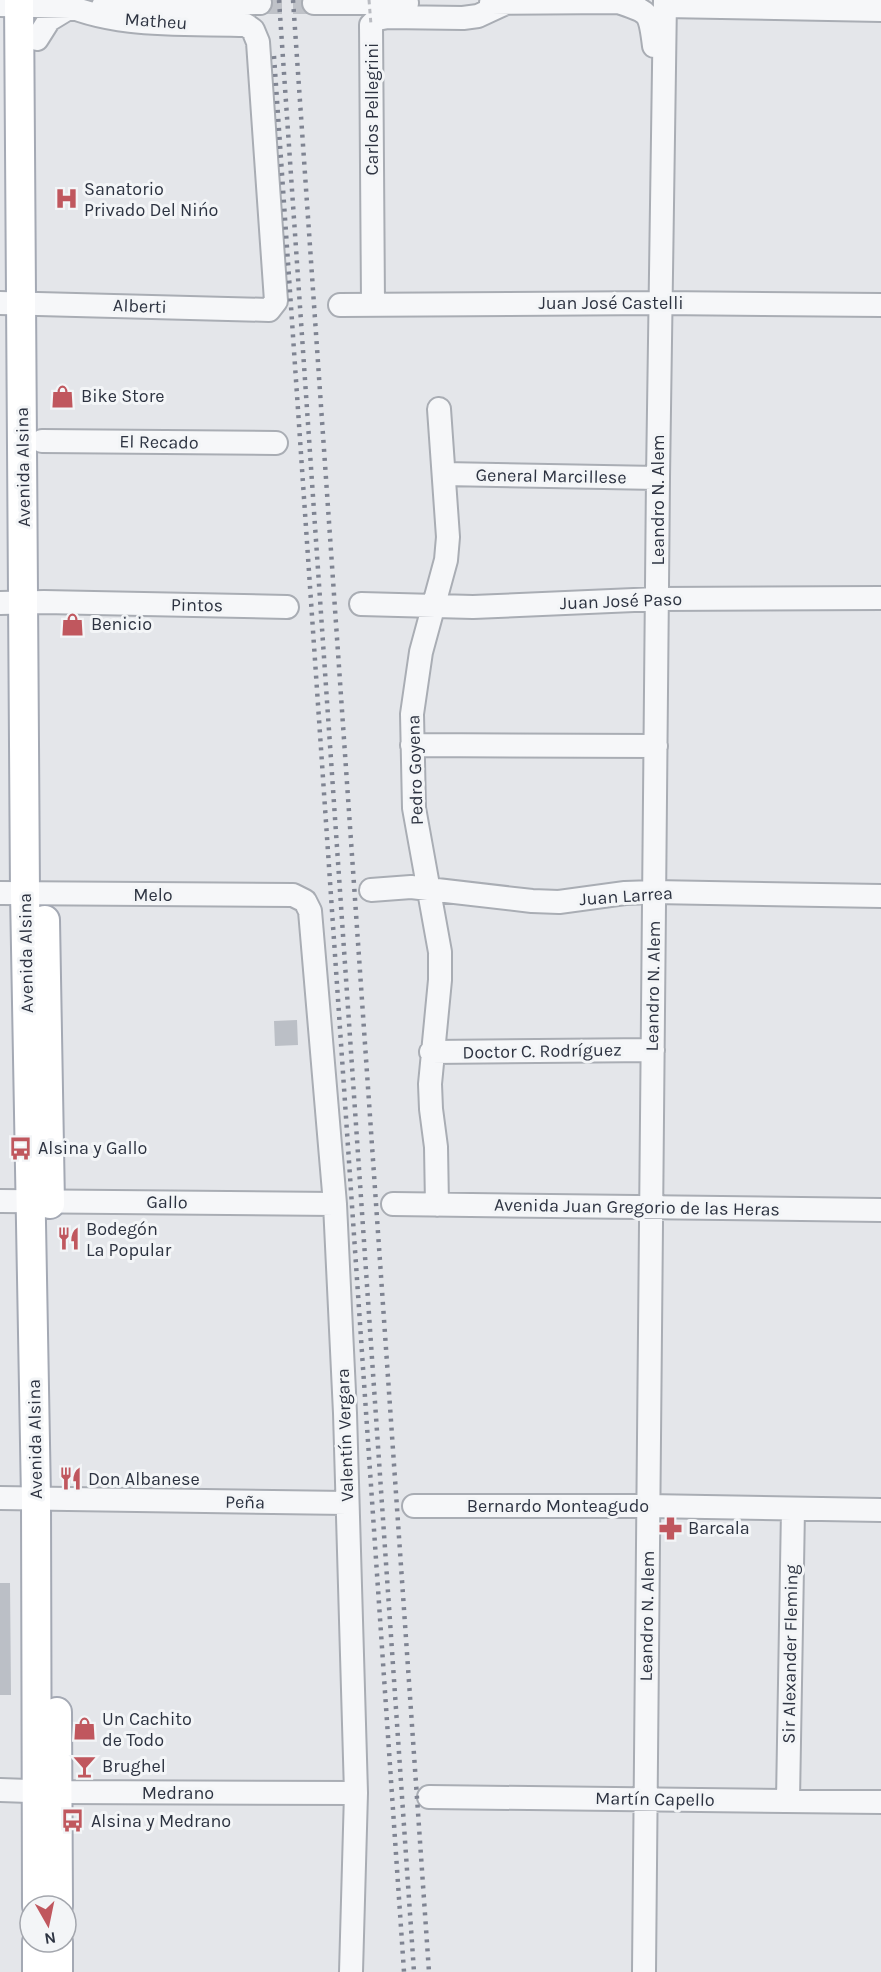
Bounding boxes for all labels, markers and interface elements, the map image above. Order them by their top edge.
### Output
street label: Matheu [124,8,188,34]
street label: Carlos Pellegrini [361,43,383,175]
place label: Sanatorio Privado Del Nińo [84,178,218,221]
hospital icon: Sanatorio Privado Del Nińo [53,186,79,212]
street label: Juan José Castelli [538,292,684,314]
street label: Alberti [113,294,167,318]
shop icon: Bike Store [50,383,76,409]
place label: Bike Store [81,385,164,407]
street label: Avenida Alsina [11,407,35,527]
street label: El Recado [119,430,199,454]
street label: Leandro N. Alem [647,435,669,565]
street label: General Marcillese [475,464,627,488]
street label: Juan José Paso [559,588,683,614]
street label: Pintos [171,594,223,616]
shop icon: Benicio [60,611,86,637]
place label: Benicio [91,613,152,635]
street label: Pedro Goyena [402,714,428,826]
street label: Juan Larrea [578,882,674,910]
street label: Melo [133,884,173,906]
street label: Avenida Alsina [14,893,38,1013]
street label: Leandro N. Alem [641,920,665,1052]
street label: Doctor C. Rodríguez [462,1039,622,1063]
bus stop icon: Alsina y Gallo [7,1135,33,1161]
place label: Alsina y Gallo [38,1137,147,1159]
street label: Gallo [146,1191,188,1213]
street label: Avenida Juan Gregorio de las Heras [494,1194,780,1220]
place label: Bodegón La Popular [86,1218,172,1261]
restaurant icon: Bodegón La Popular [55,1226,81,1252]
street label: Valentín Vergara [332,1368,358,1502]
street label: Avenida Alsina [23,1379,47,1499]
restaurant icon: Don Albanese [57,1466,83,1492]
place label: Don Albanese [88,1468,200,1490]
street label: Peña [225,1491,265,1513]
street label: Bernardo Monteagudo [467,1495,649,1517]
pharmacy icon: Barcala [657,1515,683,1541]
place label: Barcala [688,1517,750,1539]
street label: Leandro N. Alem [635,1550,659,1682]
street label: Sir Alexander Fleming [777,1564,803,1744]
place label: Un Cachito de Todo [102,1708,192,1751]
shop icon: Un Cachito de Todo [71,1716,97,1742]
bar icon: Brughel [71,1753,97,1779]
place label: Brughel [102,1755,166,1777]
street label: Medrano [142,1782,214,1804]
street label: Martín Capello [595,1787,715,1811]
bus stop icon: Alsina y Medrano [60,1808,86,1834]
place label: Alsina y Medrano [91,1810,231,1832]
north arrow [18,1894,78,1954]
text: N [43,1928,57,1949]

